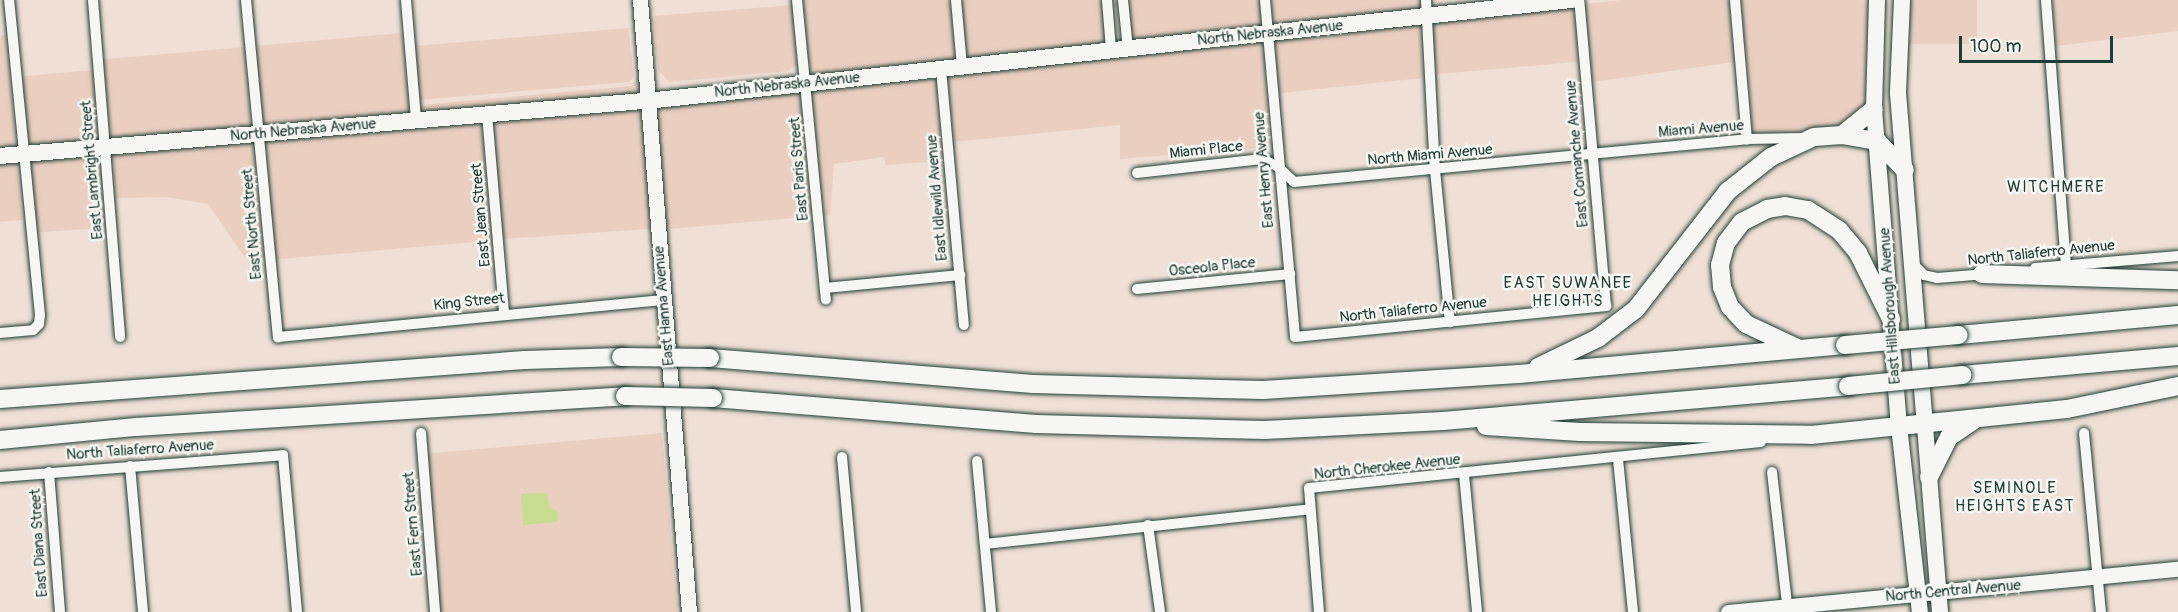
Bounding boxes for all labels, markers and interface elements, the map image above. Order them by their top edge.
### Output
street label: North Nebraska Avenue [1196,16,1344,50]
scale bar [1962,24,2116,62]
text: 100 m [1970,35,2022,58]
street label: North Nebraska Avenue [713,68,861,102]
street label: East Comanche Avenue [1562,80,1592,228]
street label: East Lambright Street [77,100,107,240]
street label: East Henry Avenue [1250,111,1278,229]
street label: North Nebraska Avenue [229,115,377,145]
street label: East Paris Street [785,116,813,222]
street label: Miami Avenue [1657,116,1745,142]
street label: East Idlewild Avenue [923,134,951,262]
street label: Miami Place [1168,137,1244,163]
street label: North Miami Avenue [1367,141,1493,169]
street label: East Jean Street [467,162,495,268]
street label: East North Street [238,168,266,280]
district label: WITCHMERE [2007,177,2105,197]
street label: East Hillsborough Avenue [1876,227,1904,385]
street label: North Taliaferro Avenue [1967,236,2115,270]
street label: East Hanna Avenue [650,245,678,367]
street label: Osceola Place [1168,254,1256,280]
district label: EAST SUWANEE HEIGHTS [1504,273,1632,311]
street label: King Street [432,289,506,315]
street label: North Taliaferro Avenue [1339,293,1487,327]
street label: North Taliaferro Avenue [66,436,214,464]
street label: North Cherokee Avenue [1313,450,1461,484]
street label: East Fern Street [399,471,427,577]
district label: SEMINOLE HEIGHTS EAST [1955,478,2075,516]
street label: East Diana Street [26,488,52,598]
street label: North Central Avenue [1885,576,2021,606]

